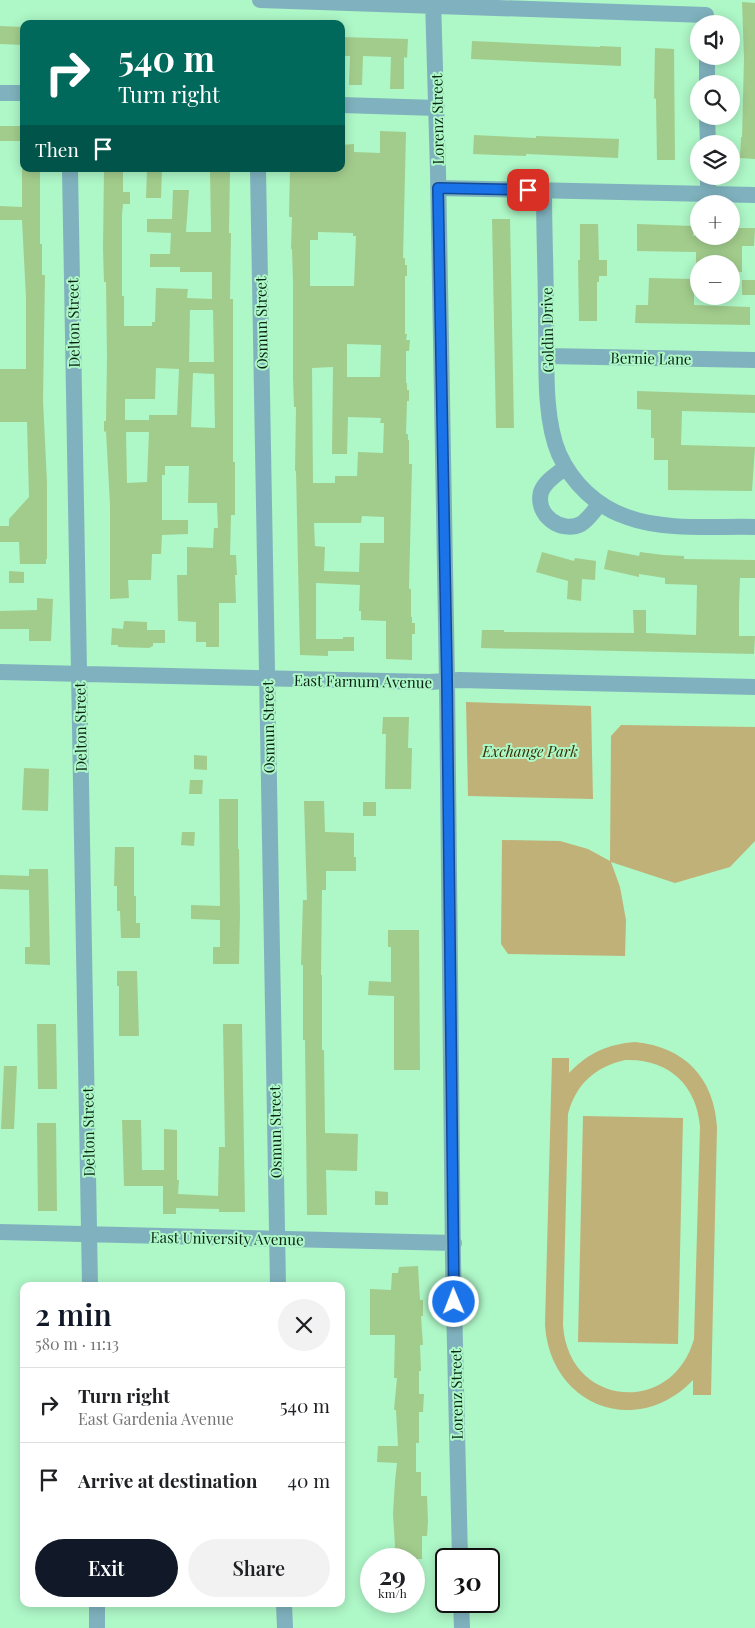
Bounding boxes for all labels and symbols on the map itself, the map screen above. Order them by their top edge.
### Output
street label: Lorenz Street [426,73,448,165]
pin [507,169,549,211]
street label: Osmun Street [250,276,272,370]
street label: Delton Street [62,278,84,368]
street label: Goldin Drive [536,287,558,373]
street label: Bernie Lane [610,347,692,369]
street label: East Farnum Avenue [294,670,432,692]
street label: Osmun Street [257,680,279,774]
street label: Delton Street [69,682,91,772]
park label: Exchange Park [481,741,578,761]
street label: Osmun Street [264,1085,286,1179]
street label: Delton Street [77,1087,99,1177]
street label: East University Avenue [150,1227,304,1249]
position arrow [427,1275,479,1327]
street label: Lorenz Street [445,1348,467,1440]
speed limit sign: 30 [435,1548,500,1613]

